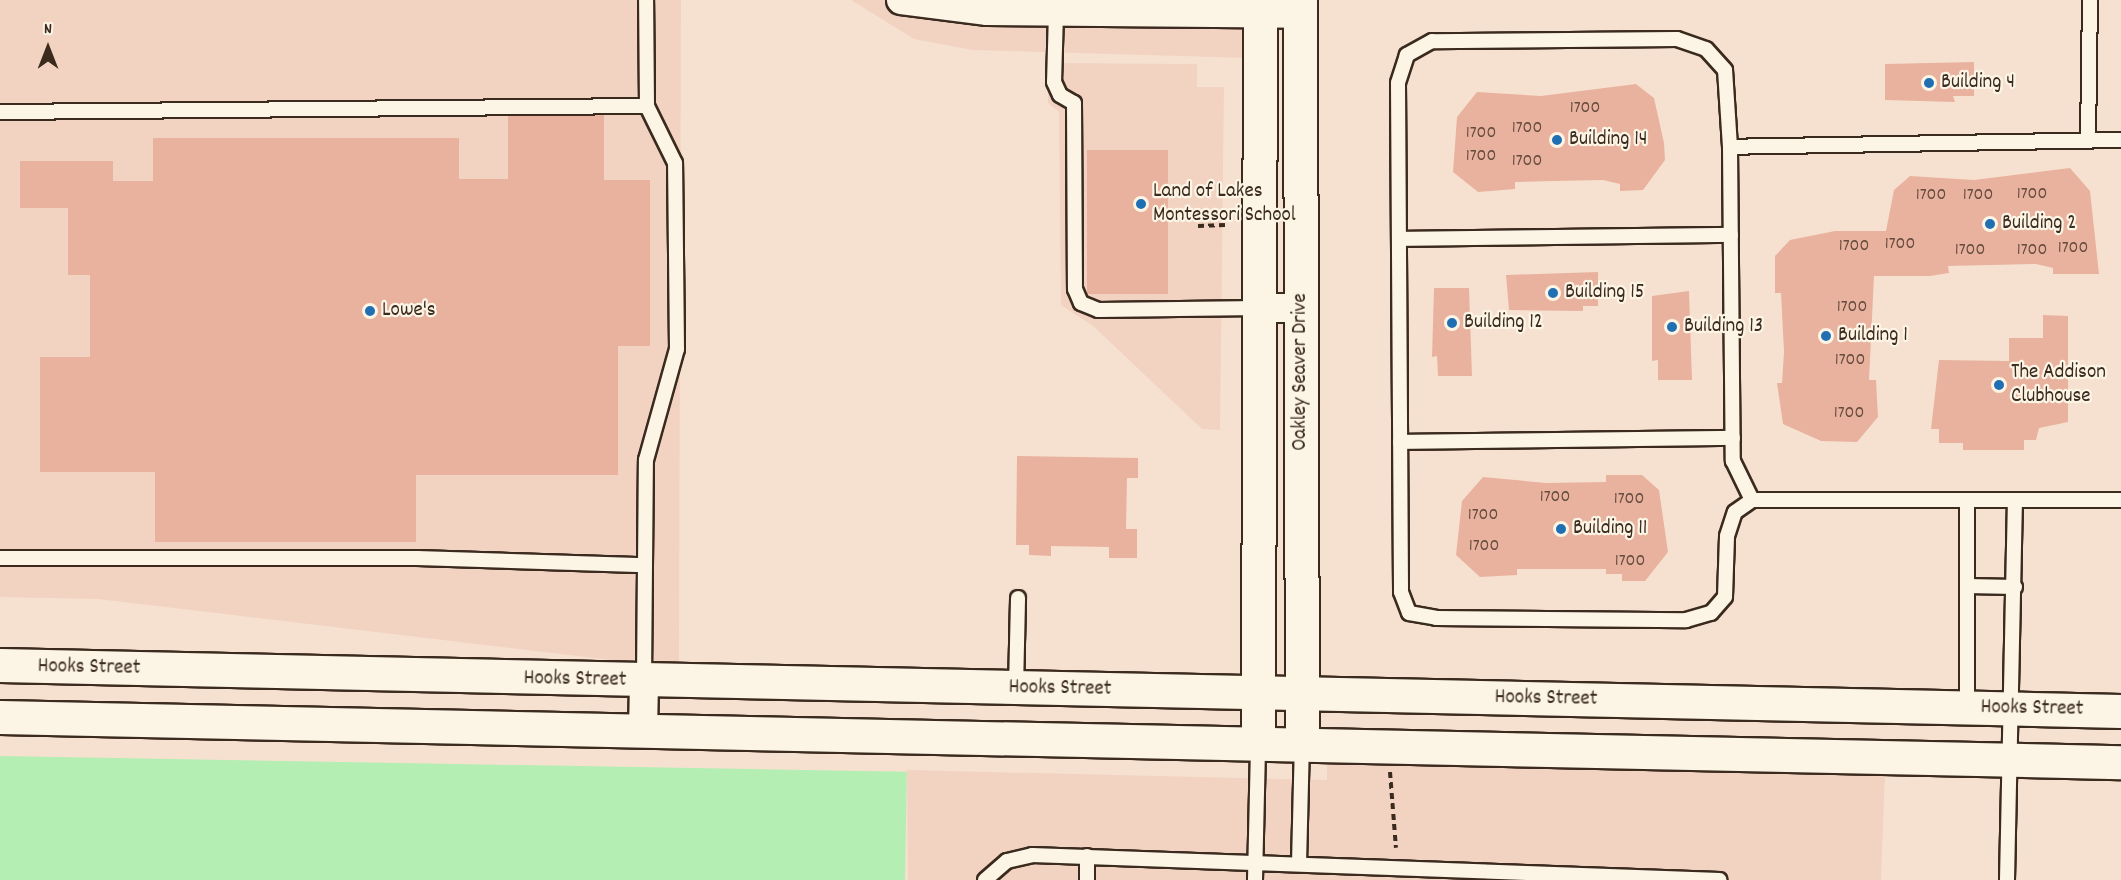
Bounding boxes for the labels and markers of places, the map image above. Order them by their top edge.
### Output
place label: Building 4 [1941,70,2015,96]
marker: Building 4 [1922,76,1936,90]
place label: Building 14 [1569,127,1648,153]
marker: Building 14 [1550,133,1564,147]
place label: Land of Lakes Montessori School [1153,179,1296,229]
marker: Land of Lakes Montessori School [1134,197,1148,211]
place label: Building 2 [2002,211,2076,237]
marker: Building 2 [1983,217,1997,231]
place label: Building 15 [1565,280,1645,306]
marker: Building 15 [1546,286,1560,300]
place label: Lowe's [382,298,436,324]
marker: Lowe's [363,304,377,318]
place label: Building 12 [1464,310,1543,336]
place label: Building 13 [1684,314,1763,340]
marker: Building 12 [1445,316,1459,330]
marker: Building 13 [1665,320,1679,334]
place label: Building 1 [1838,323,1908,349]
marker: Building 1 [1819,329,1833,343]
place label: The Addison Clubhouse [2011,360,2106,410]
marker: The Addison Clubhouse [1992,378,2006,392]
place label: Building 11 [1573,516,1647,542]
marker: Building 11 [1554,522,1568,536]

